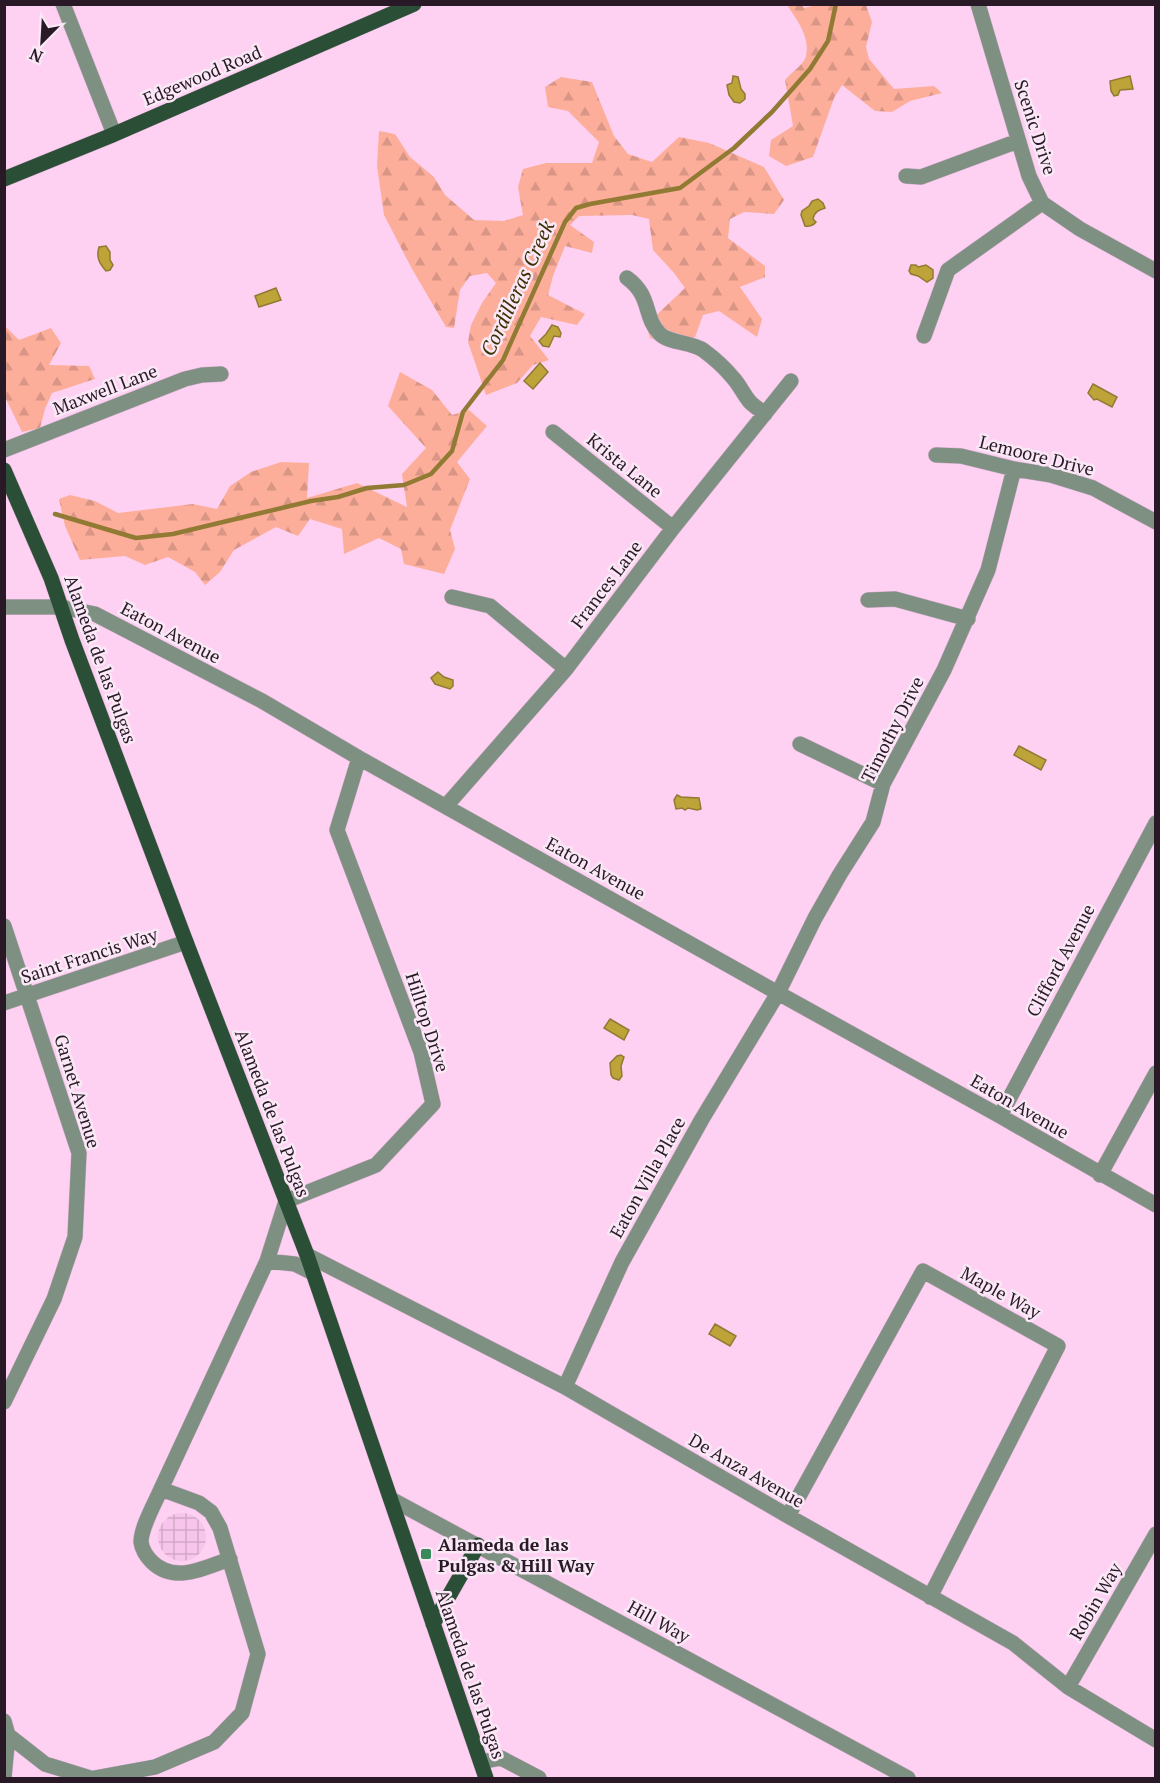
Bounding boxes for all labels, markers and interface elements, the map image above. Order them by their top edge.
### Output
north arrow [12,12,72,72]
street label: Edgewood Road [139,39,265,111]
text: N [26,43,46,68]
street label: Scenic Drive [1009,76,1063,178]
water label: Cordilleras Creek [474,216,560,360]
street label: Maxwell Lane [49,358,161,420]
street label: Krista Lane [582,427,668,503]
street label: Lemoore Drive [977,429,1097,481]
street label: Frances Lane [565,535,647,633]
street label: Alameda de las Pulgas [59,571,143,747]
street label: Eaton Avenue [117,596,225,668]
street label: Timothy Drive [855,672,929,786]
street label: Eaton Avenue [542,831,650,905]
street label: Clifford Avenue [1020,900,1100,1020]
street label: Saint Francis Way [18,921,161,988]
street label: Hilltop Drive [401,969,455,1075]
street label: Alameda de las Pulgas [230,1026,316,1200]
street label: Garnet Avenue [49,1031,107,1151]
street label: Eaton Avenue [966,1068,1074,1144]
street label: Eaton Villa Place [604,1112,690,1242]
street label: Maple Way [957,1260,1046,1324]
street label: De Anza Avenue [685,1427,809,1513]
place label: Alameda de las Pulgas & Hill Way [438,1532,595,1577]
marker: Alameda de las Pulgas & Hill Way [419,1547,433,1561]
street label: Robin Way [1063,1557,1127,1644]
street label: Alameda de las Pulgas [431,1586,511,1762]
street label: Hill Way [624,1594,695,1648]

